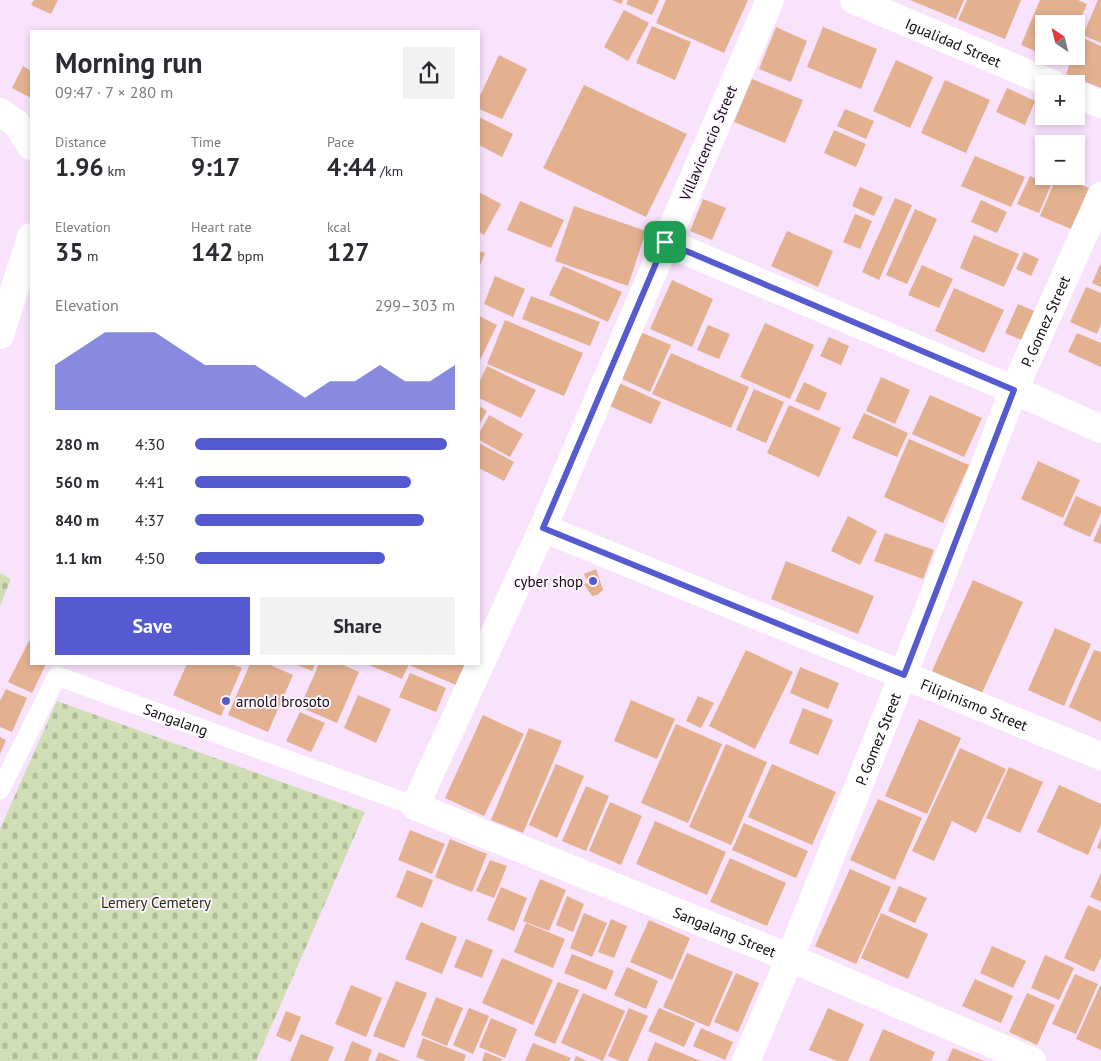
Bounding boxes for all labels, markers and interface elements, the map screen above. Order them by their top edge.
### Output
street label: Igualidad Street [903,13,1004,71]
north arrow [1035,15,1085,65]
map controls [1035,15,1085,185]
text: Morning run [55,44,203,81]
button: share [403,47,455,99]
button: + [1035,75,1085,125]
text: 09:47 · 7 × 280 m [55,82,173,102]
street label: Villavicencio Street [675,82,741,204]
text: Distance [55,133,106,151]
text: Time [191,133,221,151]
text: Pace [327,133,354,151]
button: − [1035,135,1085,185]
text: 1.96 [55,151,104,183]
text: 9:17 [191,151,240,183]
text: 4:44 [327,151,376,183]
text: km [104,162,126,180]
text: /km [376,162,403,180]
text: Elevation [55,218,111,236]
text: Heart rate [191,218,252,236]
text: kcal [327,218,351,236]
pin [644,221,686,263]
icon: arrive [651,228,679,256]
text: 35 [55,236,83,268]
text: 142 [191,236,234,268]
text: 127 [327,236,370,268]
text: m [83,247,98,265]
text: bpm [234,247,264,265]
street label: P. Gomez Street [1016,273,1074,370]
text: Elevation [55,295,119,315]
text: 299–303 m [375,295,455,315]
text: 280 m [55,434,99,454]
text: 4:30 [135,434,165,454]
text: 560 m [55,472,99,492]
text: 4:41 [135,472,165,492]
text: 840 m [55,510,99,530]
text: 4:37 [135,510,165,530]
text: 1.1 km [55,548,102,568]
text: 4:50 [135,548,165,568]
place label: cyber shop [514,572,583,591]
marker: cyber shop [587,575,599,587]
button: Save [55,597,250,655]
button: Share [260,597,455,655]
street label: Filipinismo Street [918,674,1031,735]
street label: P. Gomez Street [851,690,905,788]
place label: arnold brosoto [236,692,330,711]
marker: arnold brosoto [220,695,232,707]
street label: Sangalang [141,699,211,740]
park label: Lemery Cemetery [101,893,211,912]
street label: Sangalang Street [670,902,779,961]

